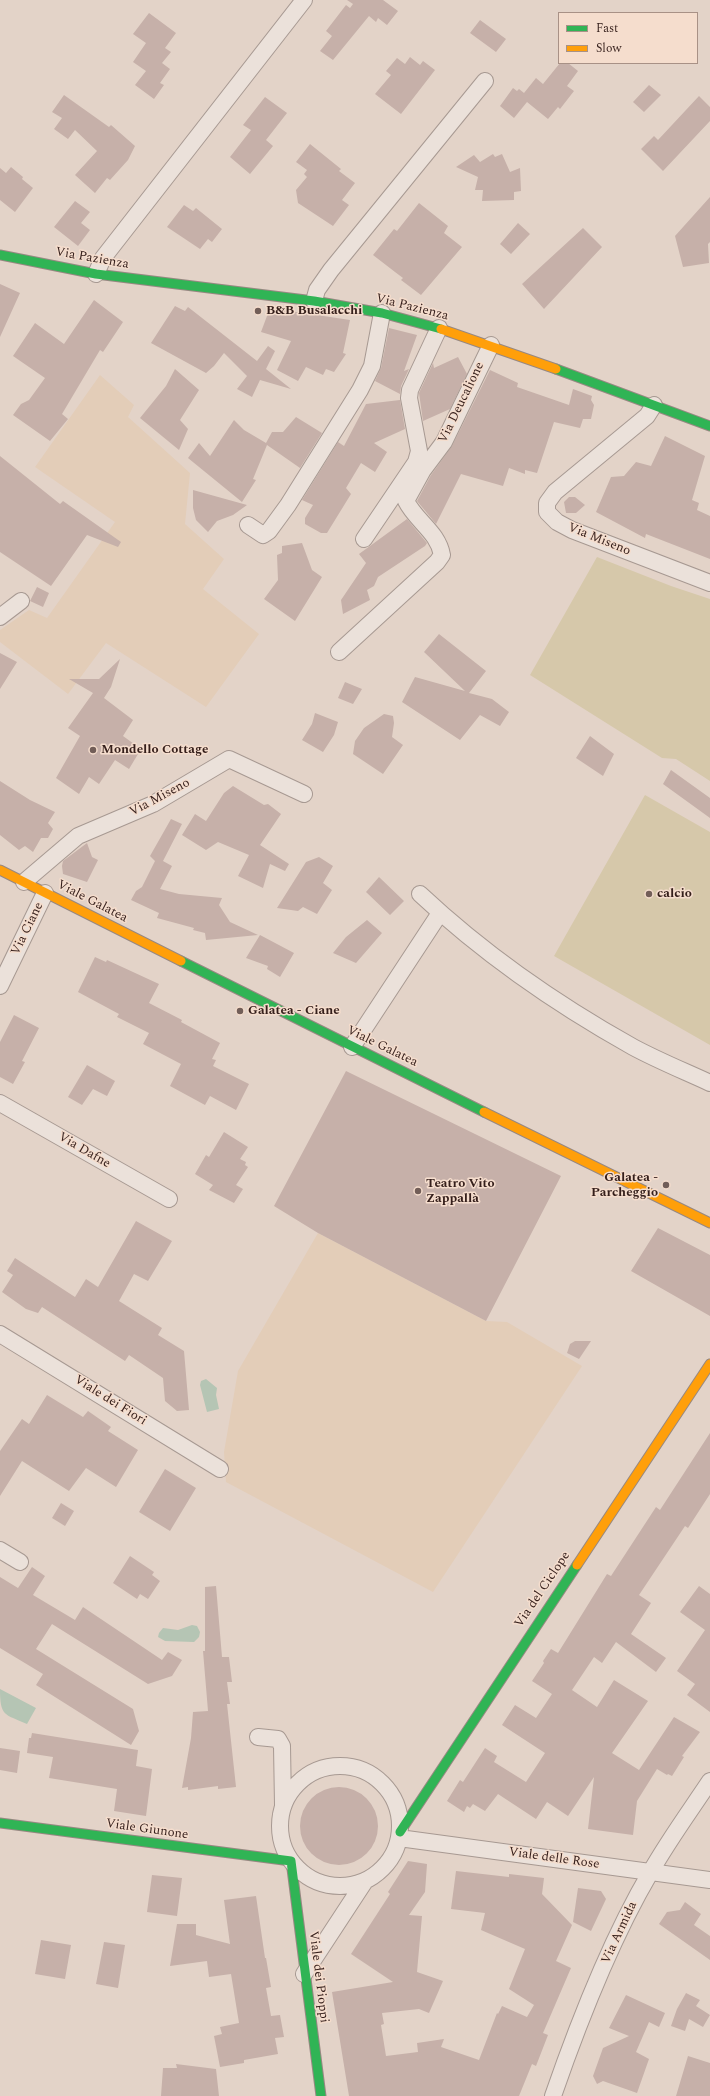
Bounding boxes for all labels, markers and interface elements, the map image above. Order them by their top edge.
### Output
legend [558,12,698,64]
text: Fast [596,19,618,38]
text: Slow [596,39,621,58]
street label: Via Pazienza [54,245,130,273]
street label: Via Pazienza [374,291,450,325]
place label: B&B Busalacchi [266,303,362,319]
marker: B&B Busalacchi [253,306,263,316]
street label: Via Deucalione [436,360,488,446]
street label: Via Miseno [565,520,633,560]
place label: Mondello Cottage [101,742,208,758]
marker: Mondello Cottage [88,745,98,755]
street label: Via Miseno [127,776,193,820]
street label: Viale Galatea [54,878,130,926]
place label: calcio [657,886,692,902]
marker: calcio [644,889,654,899]
street label: Via Ciane [8,900,48,958]
place label: Galatea - Ciane [248,1003,340,1019]
marker: Galatea - Ciane [235,1006,245,1016]
street label: Viale Galatea [344,1023,420,1071]
street label: Via Dafne [55,1130,113,1172]
place label: Galatea - Parcheggio [591,1170,658,1201]
place label: Teatro Vito Zappallà [426,1176,495,1207]
marker: Galatea - Parcheggio [661,1180,671,1190]
marker: Teatro Vito Zappallà [413,1186,423,1196]
street label: Viale dei Fiori [71,1373,149,1429]
street label: Via del Ciclope [512,1549,574,1631]
street label: Viale Giunone [105,1816,189,1844]
street label: Viale delle Rose [508,1845,600,1873]
street label: Via Armida [599,1899,641,1967]
street label: Viale dei Pioppi [305,1930,331,2024]

